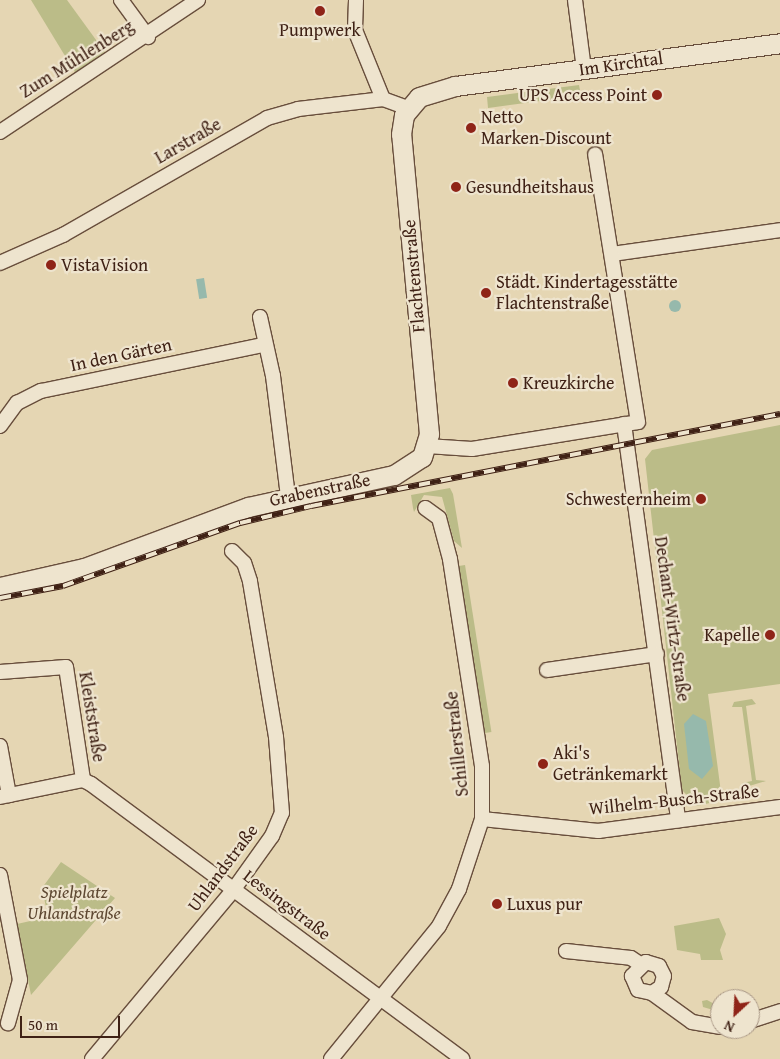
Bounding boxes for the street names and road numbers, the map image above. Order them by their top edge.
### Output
street label: Zum Mühlenberg [16,15,138,103]
street label: Im Kirchtal [578,47,664,81]
street label: Larstraße [151,113,225,169]
street label: Flachtenstraße [398,219,430,333]
street label: In den Gärten [68,334,174,376]
street label: Grabenstraße [268,469,372,511]
street label: Dechant-Wirtz-Straße [650,535,694,703]
street label: Kleiststraße [74,670,110,764]
street label: Schillerstraße [441,690,473,798]
street label: Wilhelm-Busch-Straße [588,780,760,820]
street label: Uhlandstraße [183,820,263,916]
street label: Lessingstraße [239,865,335,945]

